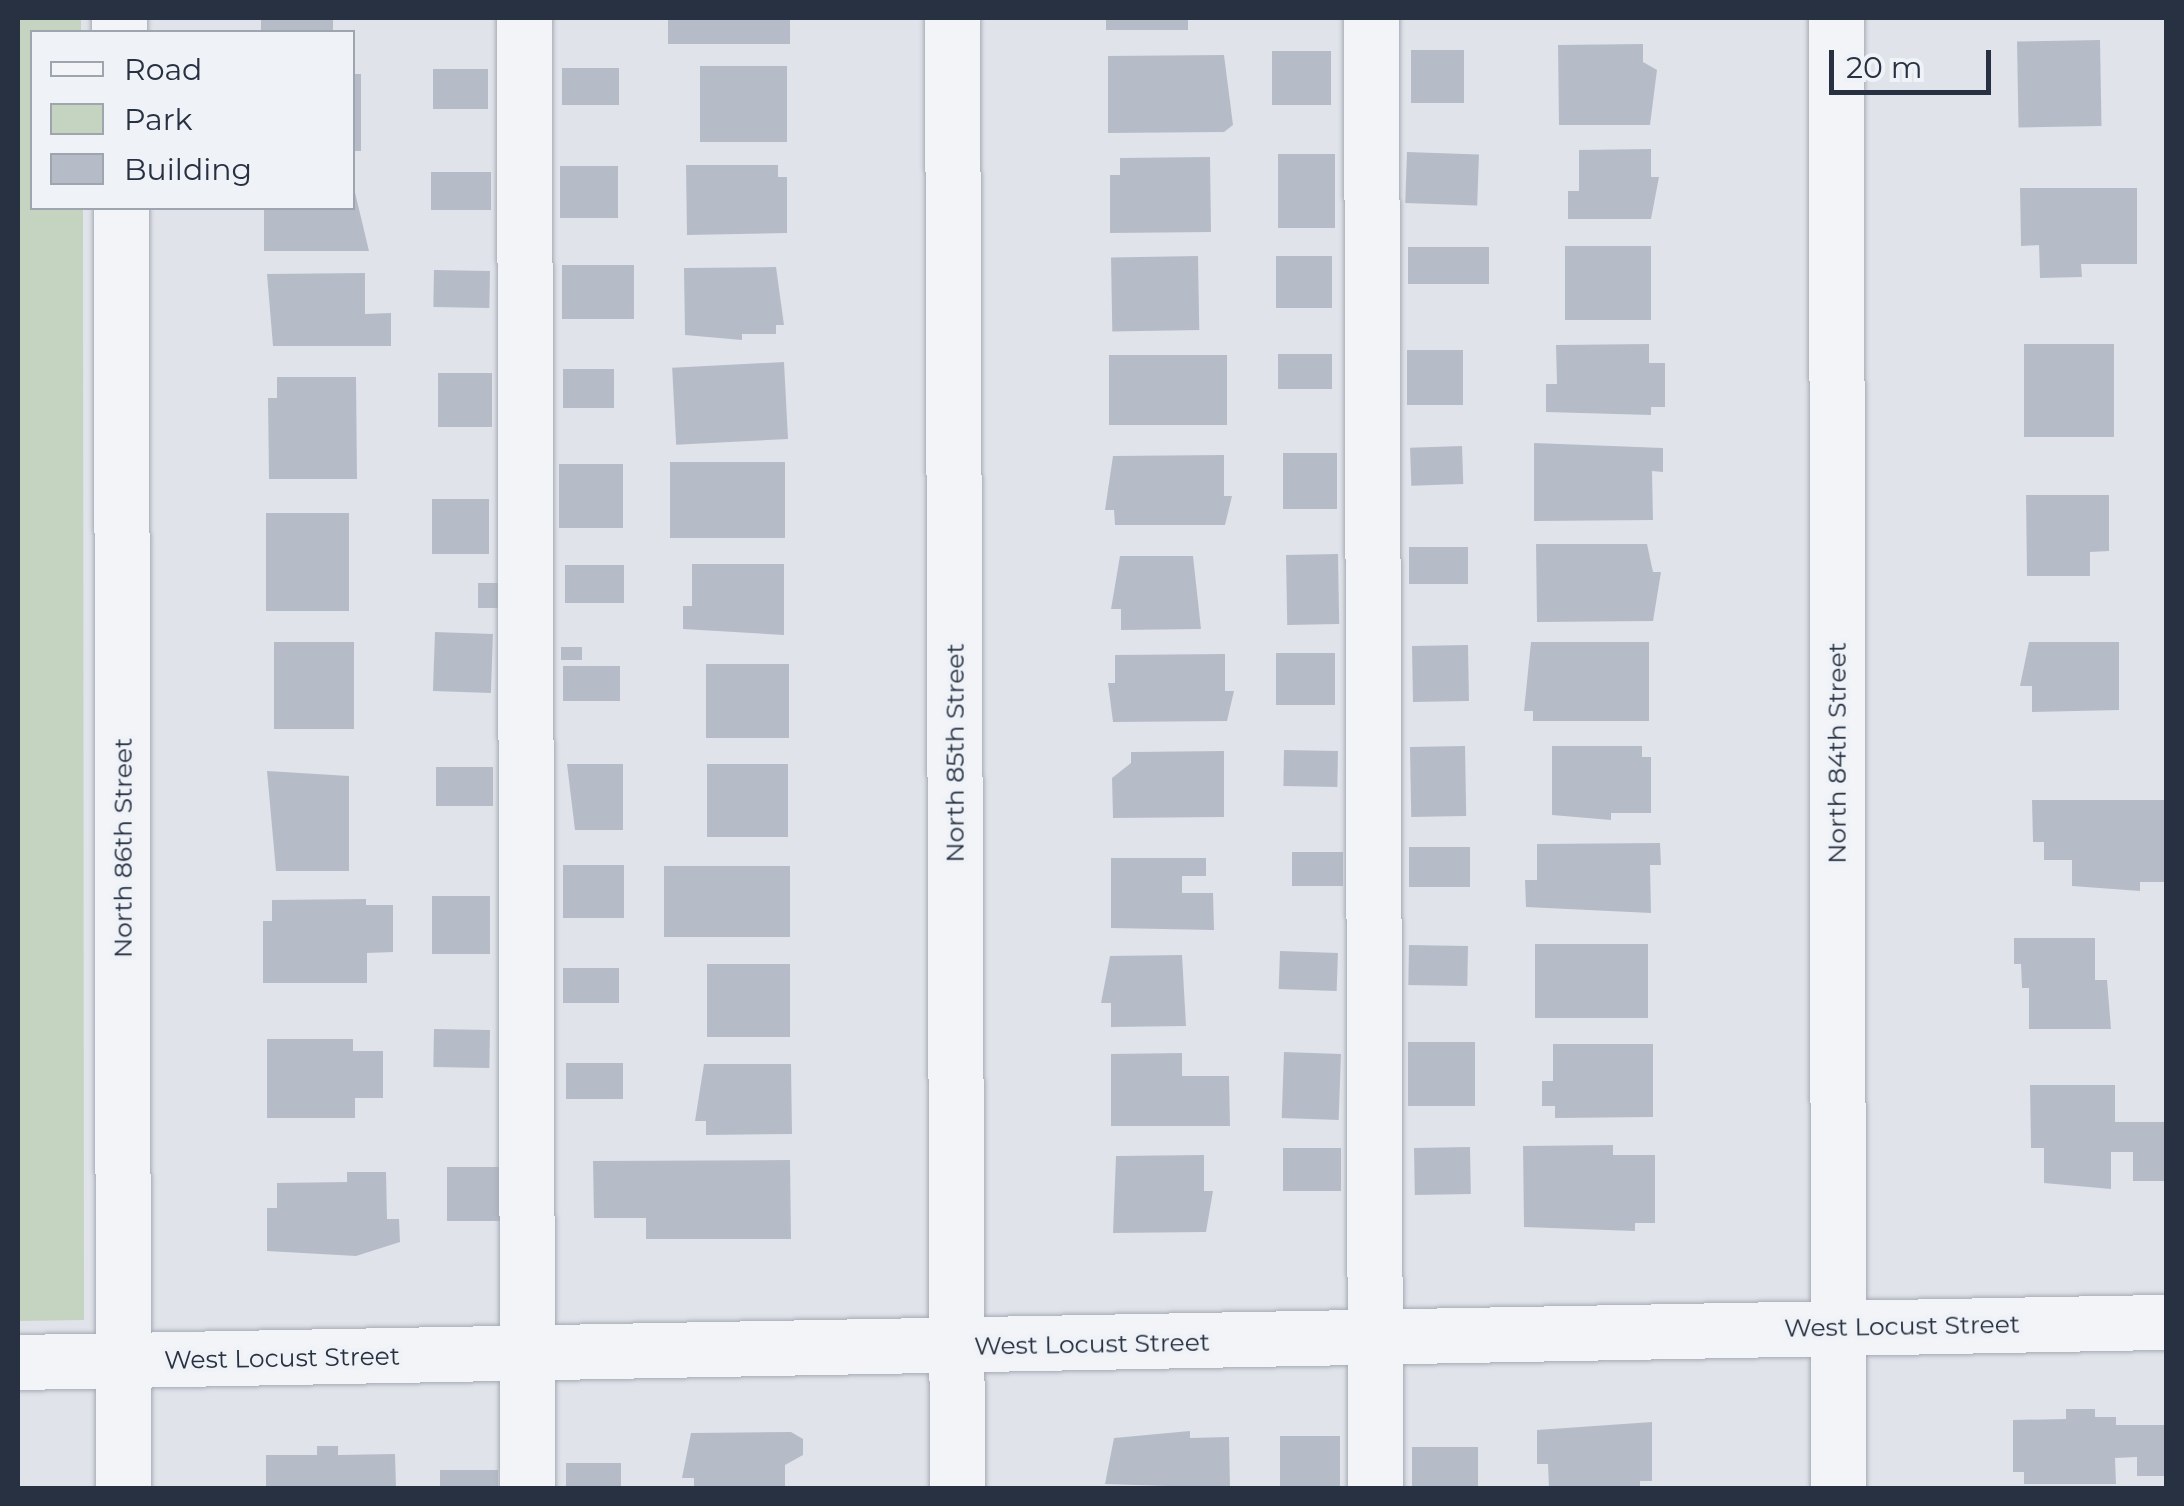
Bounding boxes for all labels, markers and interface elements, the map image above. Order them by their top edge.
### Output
legend [30,30,355,210]
scale bar [1834,30,1996,92]
text: 20 m [1846,49,1923,86]
text: Road [124,51,202,88]
text: Park [124,101,193,138]
text: Building [124,151,252,188]
street label: North 84th Street [1822,642,1852,864]
street label: North 85th Street [940,643,970,863]
street label: North 86th Street [108,738,138,958]
street label: West Locust Street [1784,1309,2020,1343]
street label: West Locust Street [974,1327,1210,1361]
street label: West Locust Street [164,1341,400,1375]

